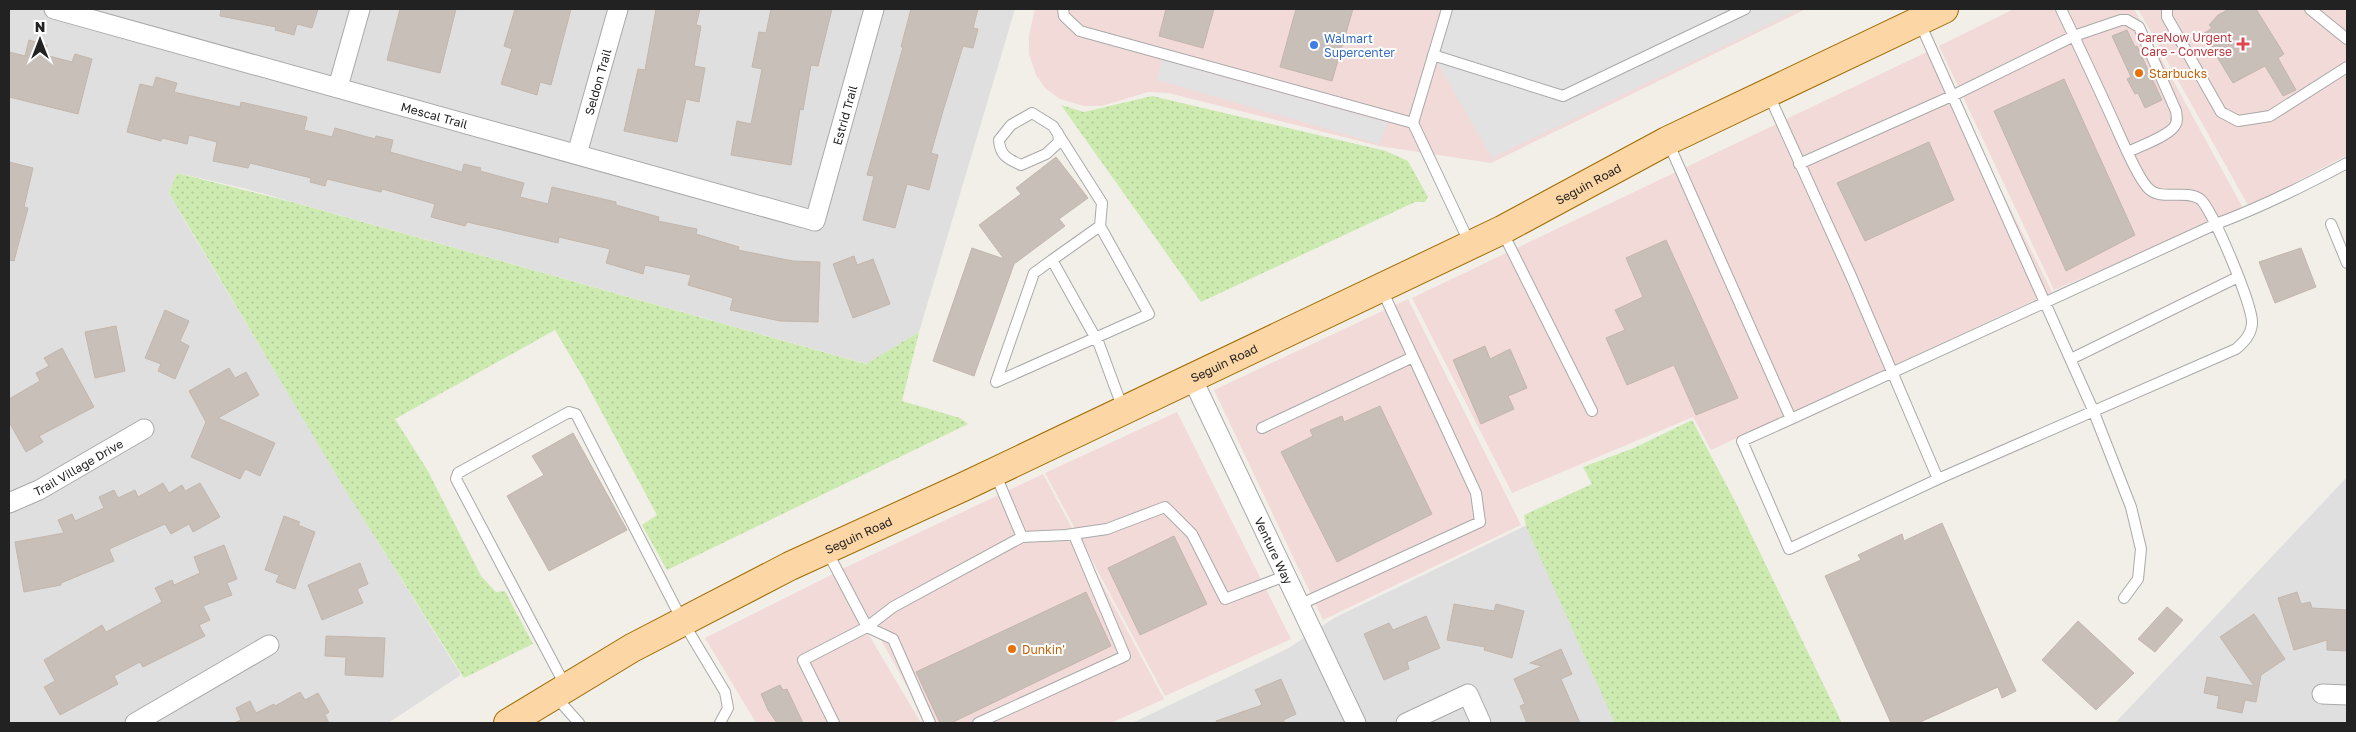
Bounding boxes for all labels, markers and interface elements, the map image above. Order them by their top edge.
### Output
north arrow [15,15,65,65]
text: N [35,18,45,35]
place label: CareNow Urgent Care - Converse [2137,30,2232,59]
place label: Walmart Supercenter [1324,31,1395,60]
marker: CareNow Urgent Care - Converse [2236,37,2250,51]
marker: Walmart Supercenter [1308,39,1320,51]
street label: Seldon Trail [581,47,614,117]
place label: Starbucks [2149,66,2207,81]
marker: Starbucks [2133,67,2145,79]
street label: Estrid Trail [829,83,860,147]
street label: Mescal Trail [399,99,470,131]
street label: Seguin Road [1553,160,1623,207]
street label: Seguin Road [1188,340,1260,385]
street label: Trail Village Drive [31,435,125,499]
street label: Seguin Road [822,513,894,557]
street label: Venture Way [1252,515,1296,587]
place label: Dunkin' [1022,642,1065,657]
marker: Dunkin' [1006,643,1018,655]

